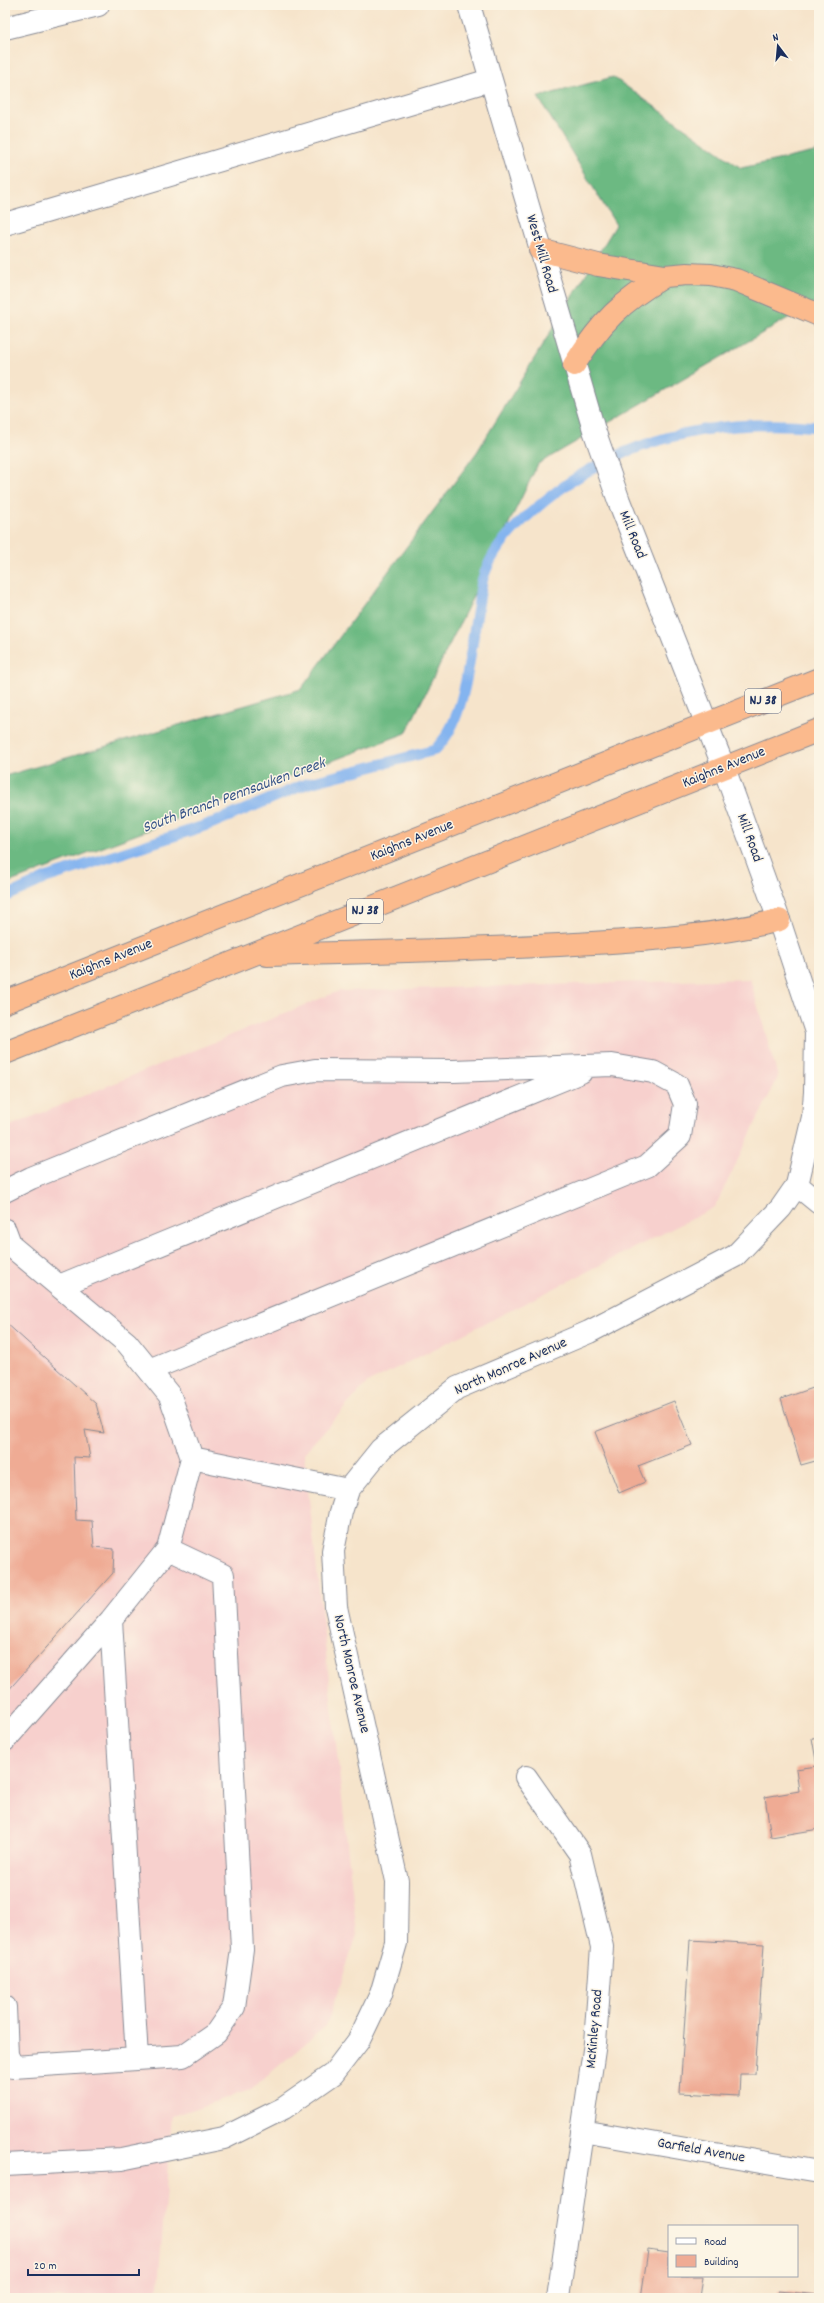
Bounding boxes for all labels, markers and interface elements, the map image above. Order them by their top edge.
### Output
north arrow [758,26,798,66]
text: N [771,30,781,47]
street label: West Mill Road [519,212,563,296]
street label: Mill Road [612,508,652,562]
road number: NJ 38 [745,689,781,713]
street label: Kaighns Avenue [679,741,769,795]
water label: South Branch Pennsauken Creek [139,752,330,840]
street label: Mill Road [730,811,768,865]
street label: Kaighns Avenue [367,814,457,868]
road number: NJ 38 [347,899,383,923]
street label: Kaighns Avenue [66,933,156,987]
street label: North Monroe Avenue [451,1332,571,1402]
street label: North Monroe Avenue [327,1612,375,1736]
street label: McKinley Road [581,1989,609,2069]
street label: Garfield Avenue [655,2132,747,2170]
legend [668,2225,798,2277]
text: Road [704,2234,726,2251]
scale bar [28,2251,139,2277]
text: Building [704,2254,739,2271]
text: 20 m [34,2258,57,2275]

